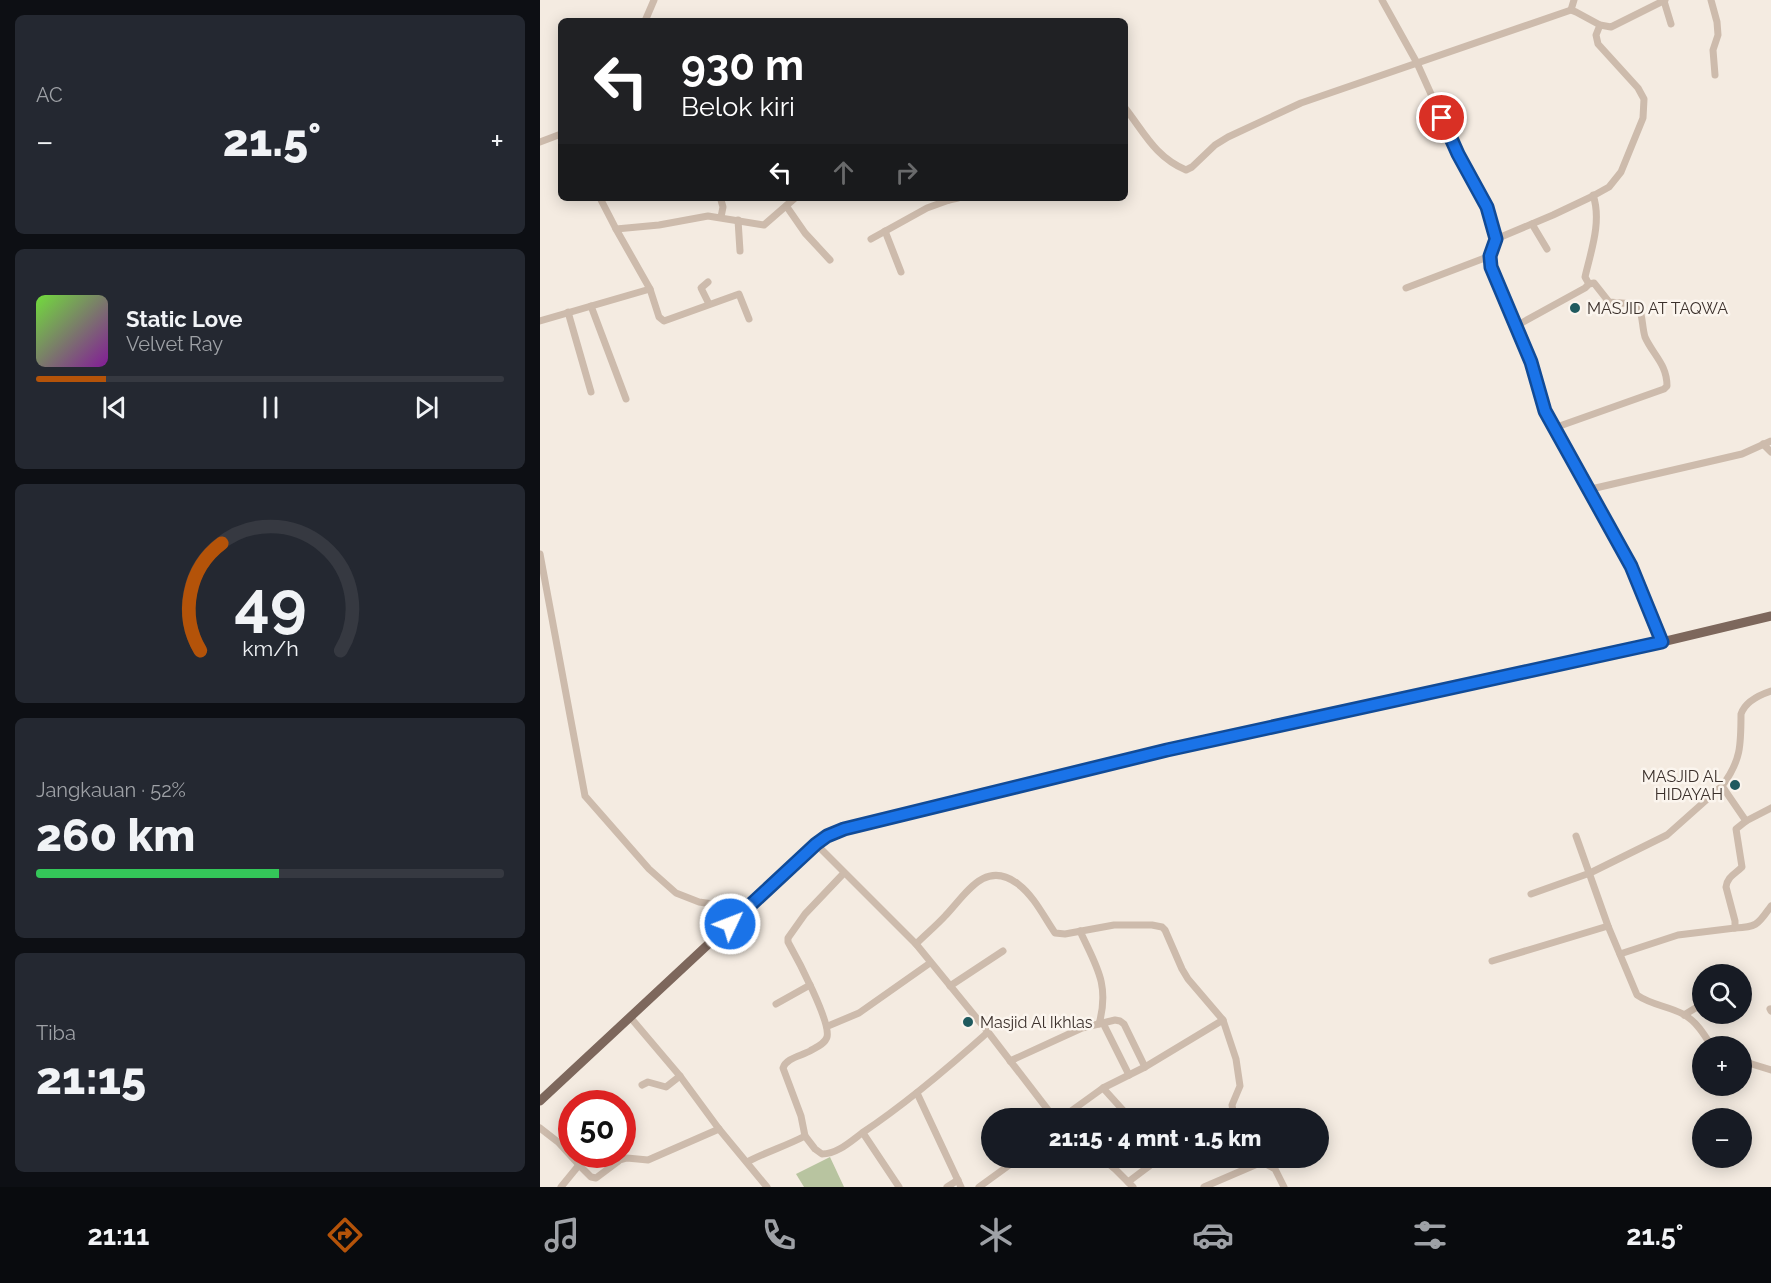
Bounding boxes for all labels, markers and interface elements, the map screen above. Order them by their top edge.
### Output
text: 930 m [681,41,804,90]
icon: left [582,42,660,120]
text: AC [36,83,63,107]
text: Belok kiri [681,91,795,122]
pin [1416,92,1467,143]
icon: arrive [1425,101,1458,134]
text: 21.5° [223,114,321,167]
text: − [36,122,54,161]
text: + [490,122,504,161]
icon: left [764,156,797,189]
icon: ahead [827,156,860,189]
icon: right [890,156,923,189]
place label: MASJID AT TAQWA [1587,299,1728,318]
marker: MASJID AT TAQWA [1568,301,1582,315]
text: Static Love [126,306,243,332]
text: Velvet Ray [126,332,223,356]
icon: previous [98,391,131,424]
icon: pause [254,391,287,424]
icon: next [410,391,443,424]
text: 49 [234,566,306,640]
text: km/h [242,636,298,661]
place label: MASJID AL HIDAYAH [1642,767,1724,804]
text: Jangkauan · 52% [36,778,186,802]
marker: MASJID AL HIDAYAH [1728,778,1742,792]
text: 260 km [36,809,195,862]
position arrow [698,892,762,956]
map controls [1692,964,1752,1168]
button: search [1692,964,1752,1024]
place label: Masjid Al Ikhlas [980,1013,1093,1032]
marker: Masjid Al Ikhlas [961,1015,975,1029]
text: Tiba [36,1021,76,1045]
button: + [1692,1036,1752,1096]
text: 21:15 [36,1052,146,1105]
speed limit sign: 50 [558,1090,636,1168]
button: − [1692,1108,1752,1168]
text: 21:15 · 4 mnt · 1.5 km [1049,1125,1261,1151]
icon: directions [324,1214,366,1256]
icon: music [541,1214,583,1256]
icon: phone [758,1214,800,1256]
icon: climate [975,1214,1017,1256]
icon: car [1192,1214,1234,1256]
icon: filters [1409,1214,1451,1256]
text: 21:11 [87,1220,149,1251]
text: 21.5° [1626,1220,1683,1251]

